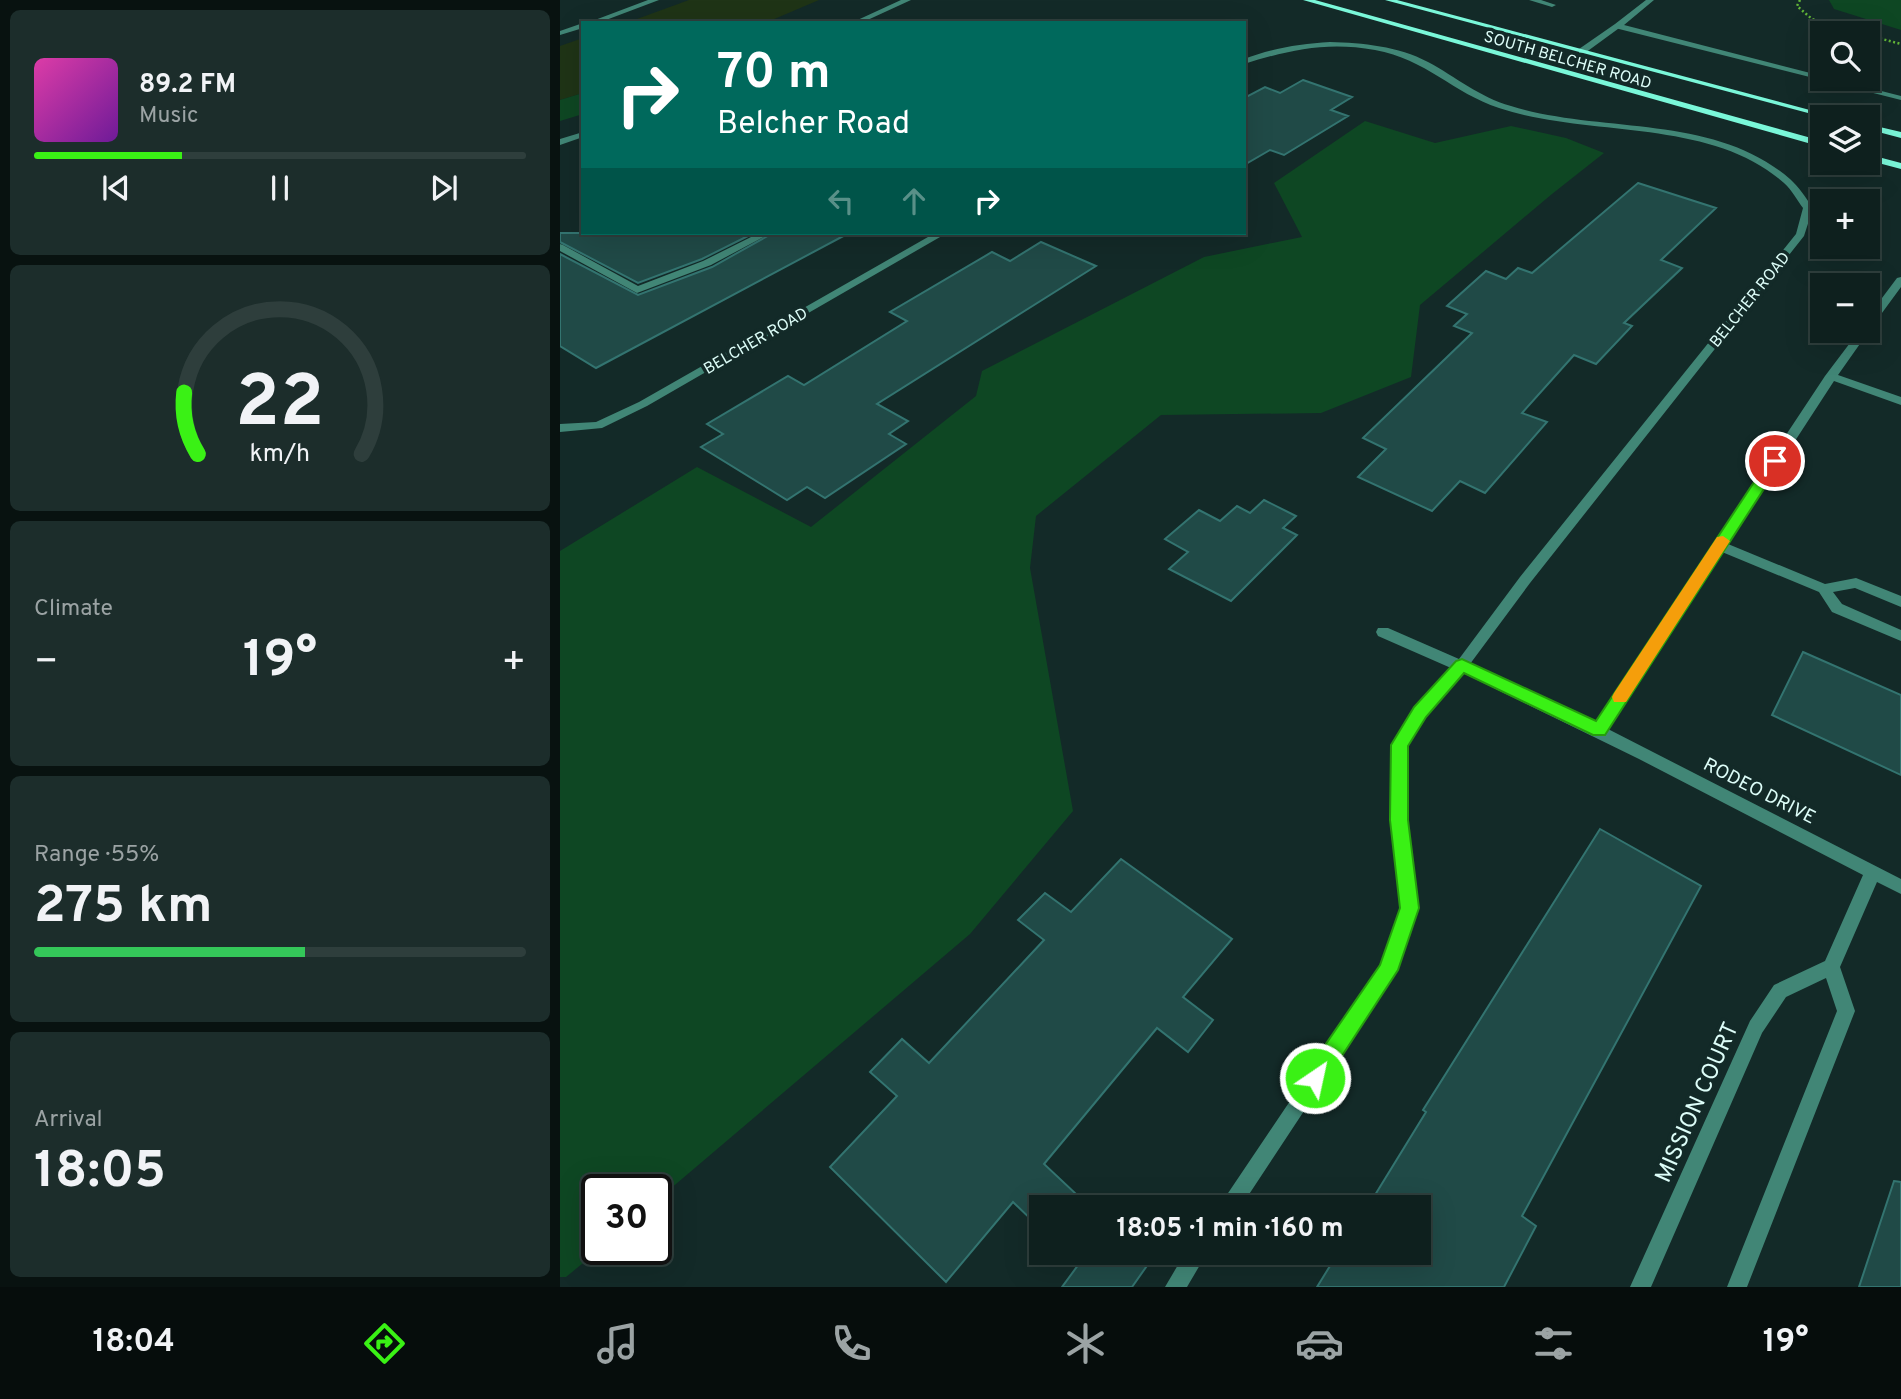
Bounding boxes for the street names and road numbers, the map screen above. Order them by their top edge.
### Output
street label: SOUTH BELCHER ROAD [1481,27,1654,94]
street label: BELCHER ROAD [1706,249,1795,352]
street label: BELCHER ROAD [700,304,812,380]
street label: RODEO DRIVE [1699,753,1819,830]
street label: MISSION COURT [1650,1018,1747,1188]

